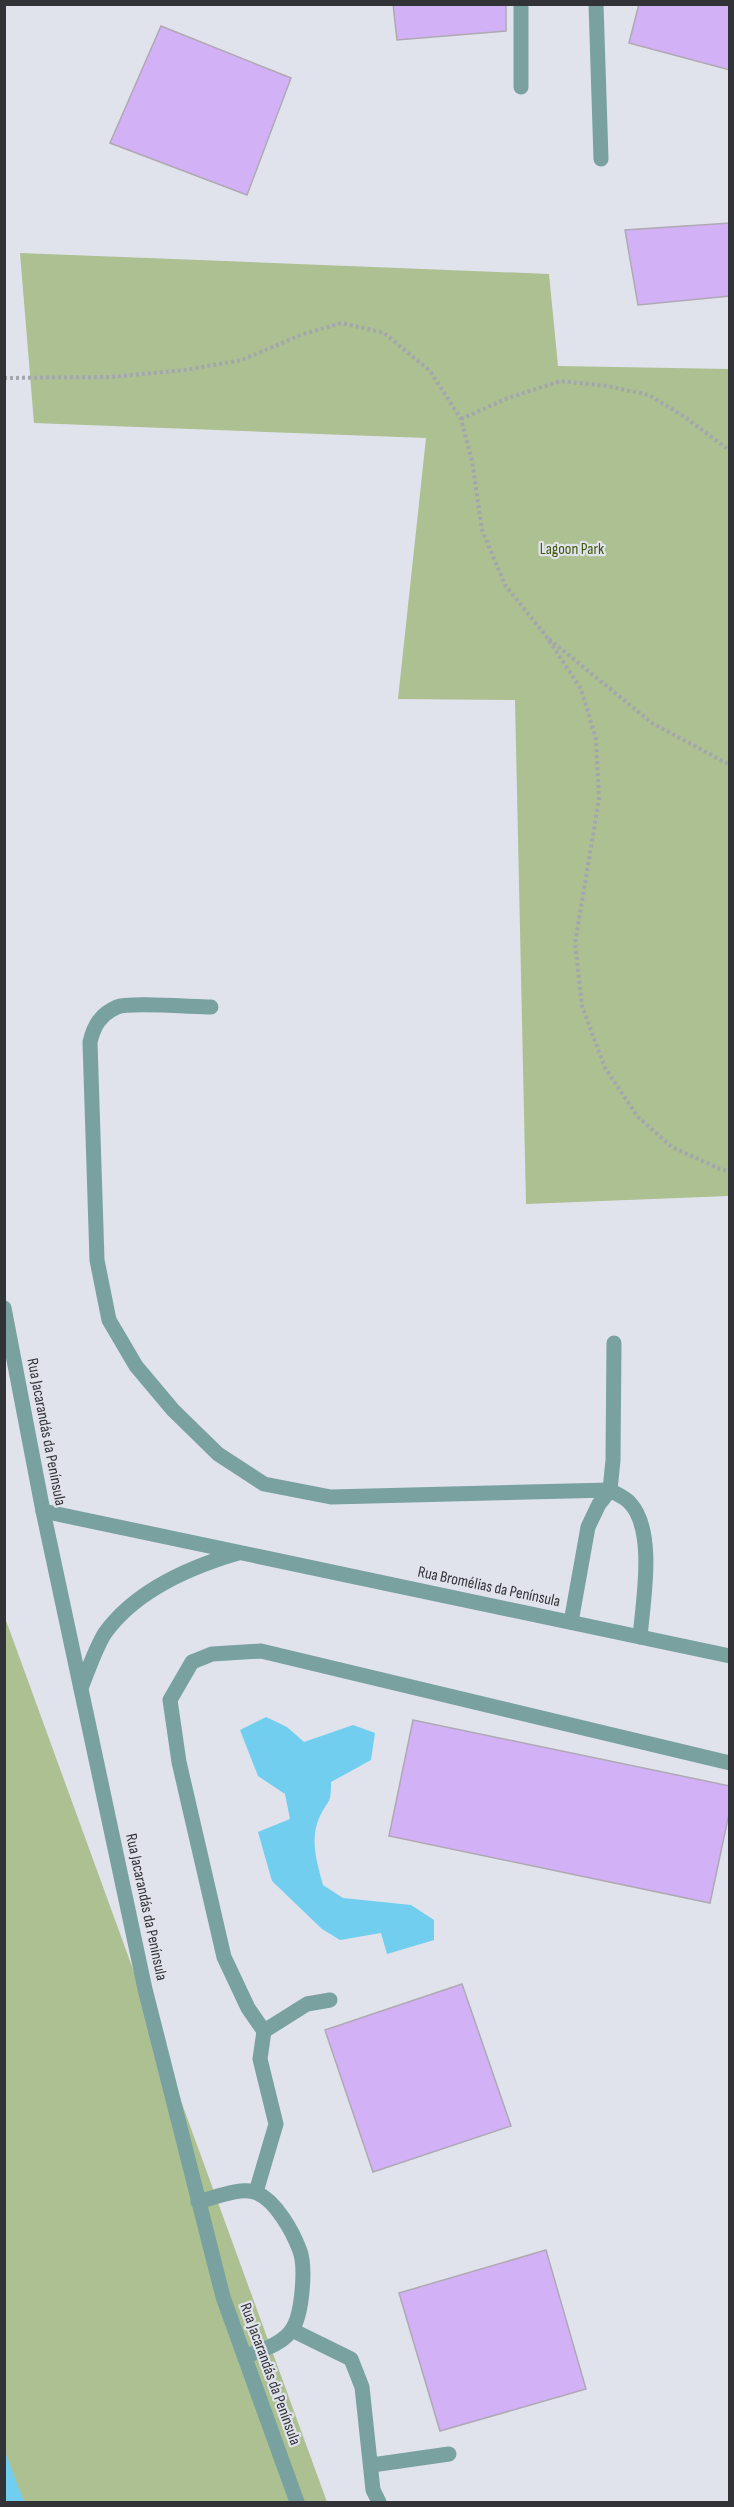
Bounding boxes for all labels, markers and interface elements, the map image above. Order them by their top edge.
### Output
park label: Lagoon Park [540,540,604,559]
street label: Rua Jacarandás da Península [22,1357,70,1507]
street label: Rua Bromélias da Península [416,1563,562,1611]
street label: Rua Jacarandás da Península [121,1832,171,1982]
street label: Rua Jacarandás da Península [235,2300,305,2448]

